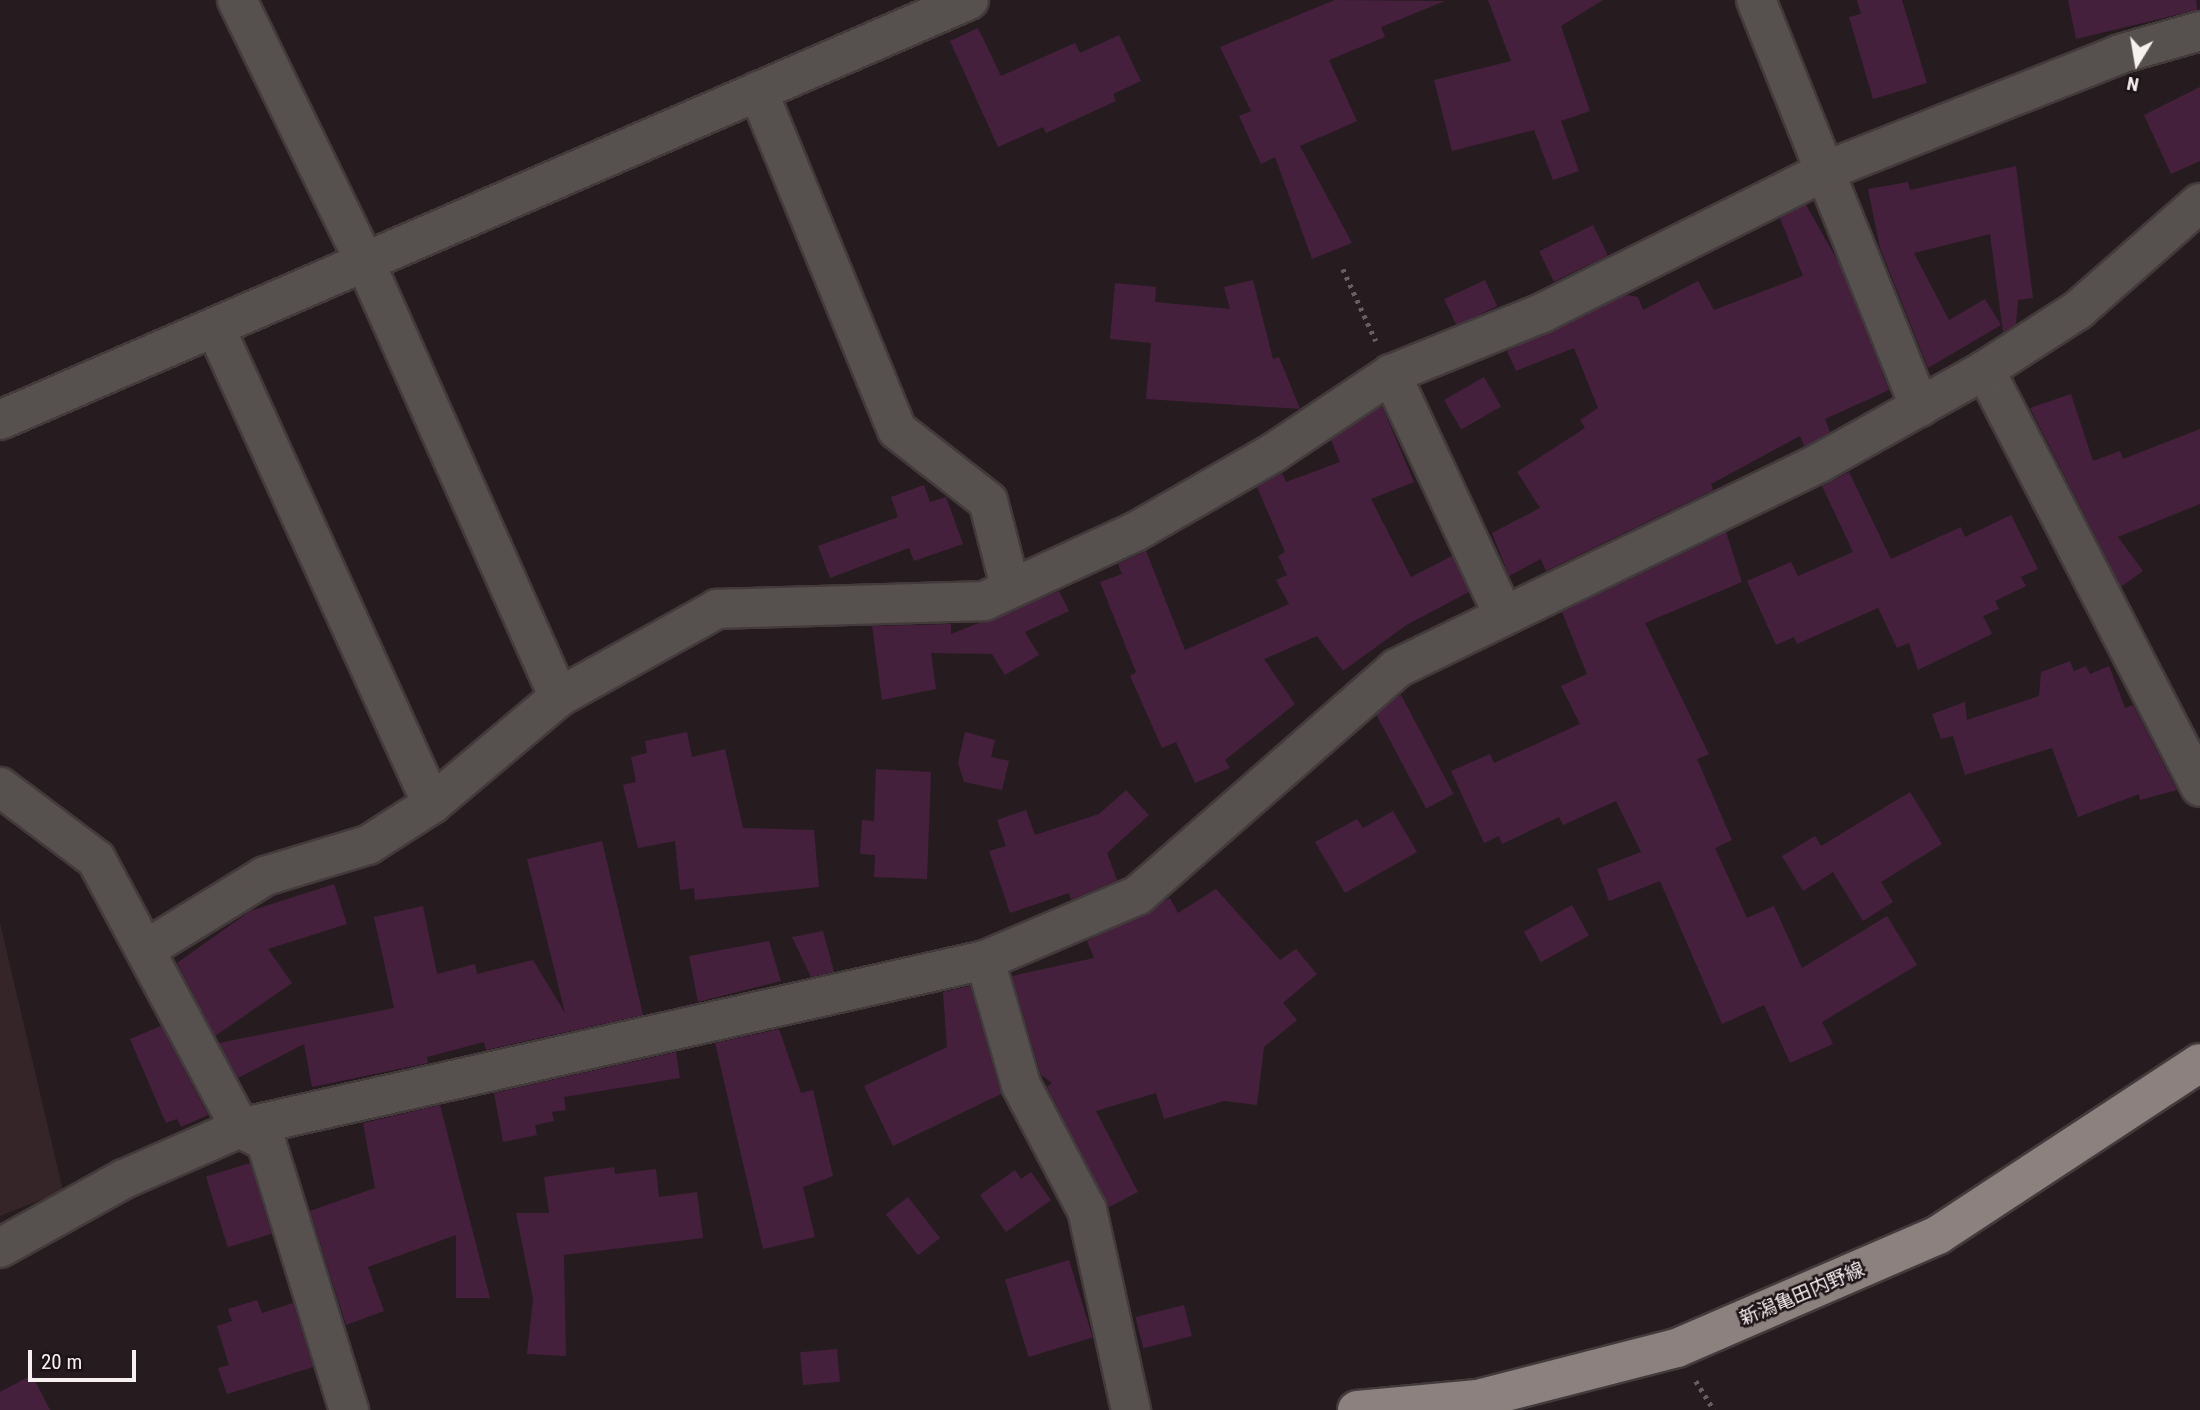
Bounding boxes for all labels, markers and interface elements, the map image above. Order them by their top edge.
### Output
north arrow [2102,28,2172,98]
text: N [2125,72,2141,97]
street label: 新潟亀田内野線 [1736,1258,1868,1330]
scale bar [32,1336,140,1380]
text: 20 m [41,1350,82,1374]

